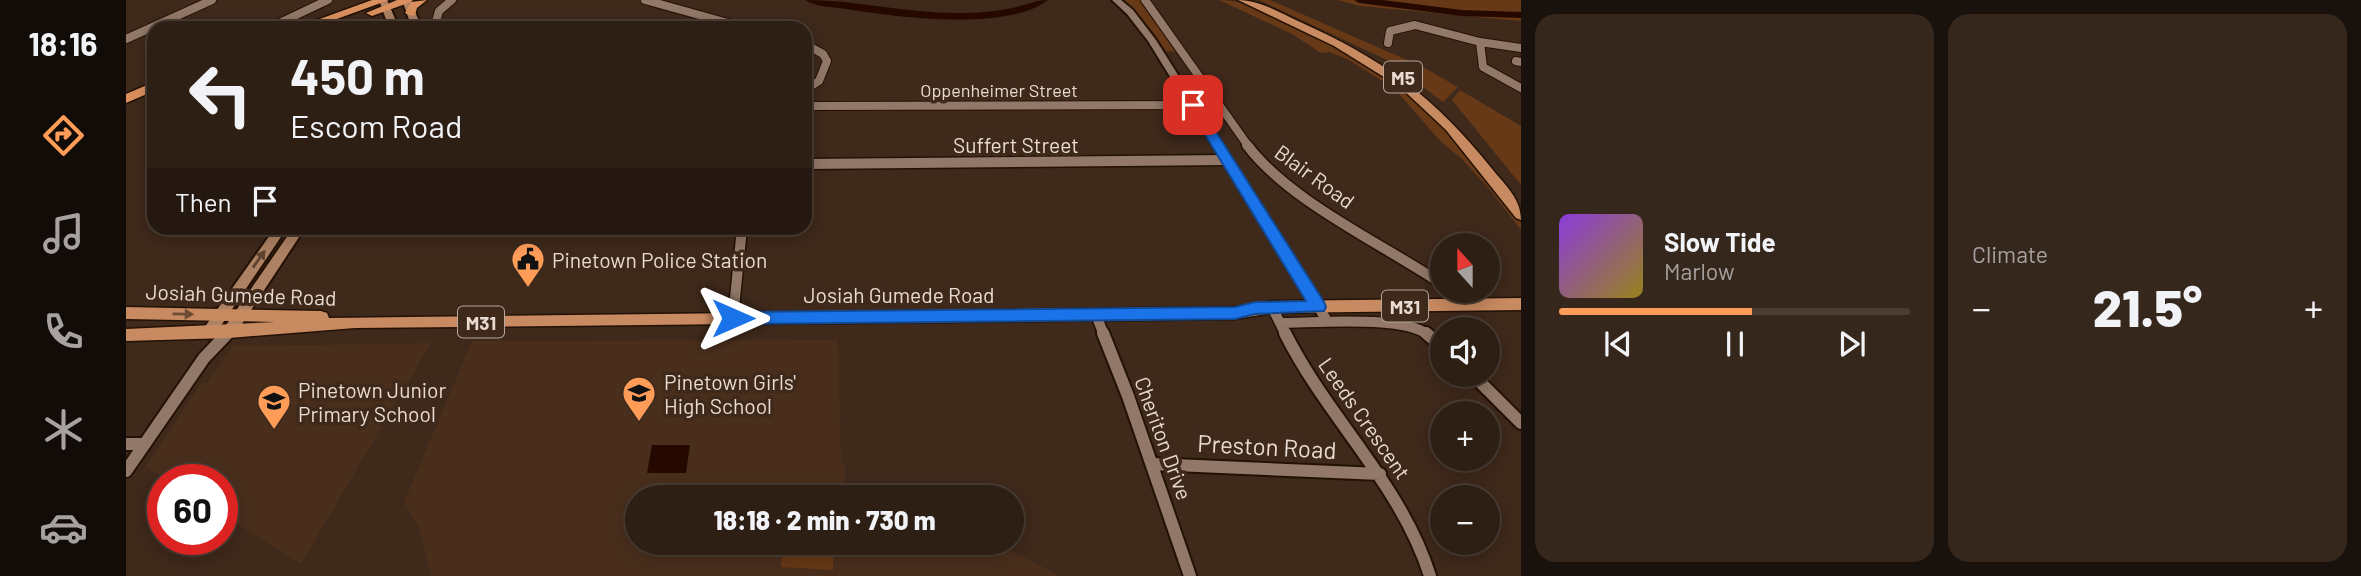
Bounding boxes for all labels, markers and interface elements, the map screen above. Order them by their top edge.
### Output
text: 18:16 [29,24,97,62]
text: 450 m [290,46,425,105]
icon: left [175,49,266,140]
road number: M5 [1384,61,1422,92]
pin [1163,75,1223,135]
street label: Oppenheimer Street [920,79,1078,101]
icon: arrive [1174,86,1212,124]
text: Escom Road [290,106,462,144]
icon: directions [39,111,88,160]
street label: Suffert Street [953,132,1079,157]
street label: Blair Road [1270,139,1360,213]
icon: arrive [246,182,284,220]
text: Then [175,186,232,217]
icon: music [39,209,88,258]
text: Slow Tide [1664,226,1776,257]
north arrow [1430,233,1500,303]
map controls [1430,233,1500,555]
public building icon: Pinetown Police Station [509,240,547,289]
text: Climate [1972,240,2048,268]
place label: Pinetown Police Station [552,247,767,272]
one-way arrow [252,250,265,269]
text: Marlow [1664,257,1735,285]
text: 21.5° [2093,275,2202,337]
street label: Josiah Gumede Road [145,278,337,310]
position arrow [696,281,770,355]
street label: Josiah Gumede Road [803,282,995,307]
text: − [1972,284,1991,330]
text: + [2304,284,2323,330]
road number: M31 [1382,290,1428,322]
road number: M31 [458,306,504,338]
icon: phone [39,307,88,356]
one-way arrow [173,308,195,319]
button: sound [1430,317,1500,387]
icon: previous [1599,325,1637,363]
icon: pause [1716,325,1754,363]
icon: next [1833,325,1871,363]
street label: Leeds Crescent [1314,352,1416,484]
place label: Pinetown Girls' High School [664,369,796,418]
street label: Cheriton Drive [1130,373,1198,503]
school or university icon: Pinetown Girls' High School [620,374,658,423]
place label: Pinetown Junior Primary School [298,377,447,426]
school or university icon: Pinetown Junior Primary School [255,382,293,431]
button: + [1430,401,1500,471]
icon: climate [39,405,88,454]
street label: Preston Road [1197,428,1337,464]
speed limit sign: 60 [147,464,238,555]
button: − [1430,485,1500,555]
icon: car [39,503,88,552]
text: 18:18 · 2 min · 730 m [713,504,936,535]

